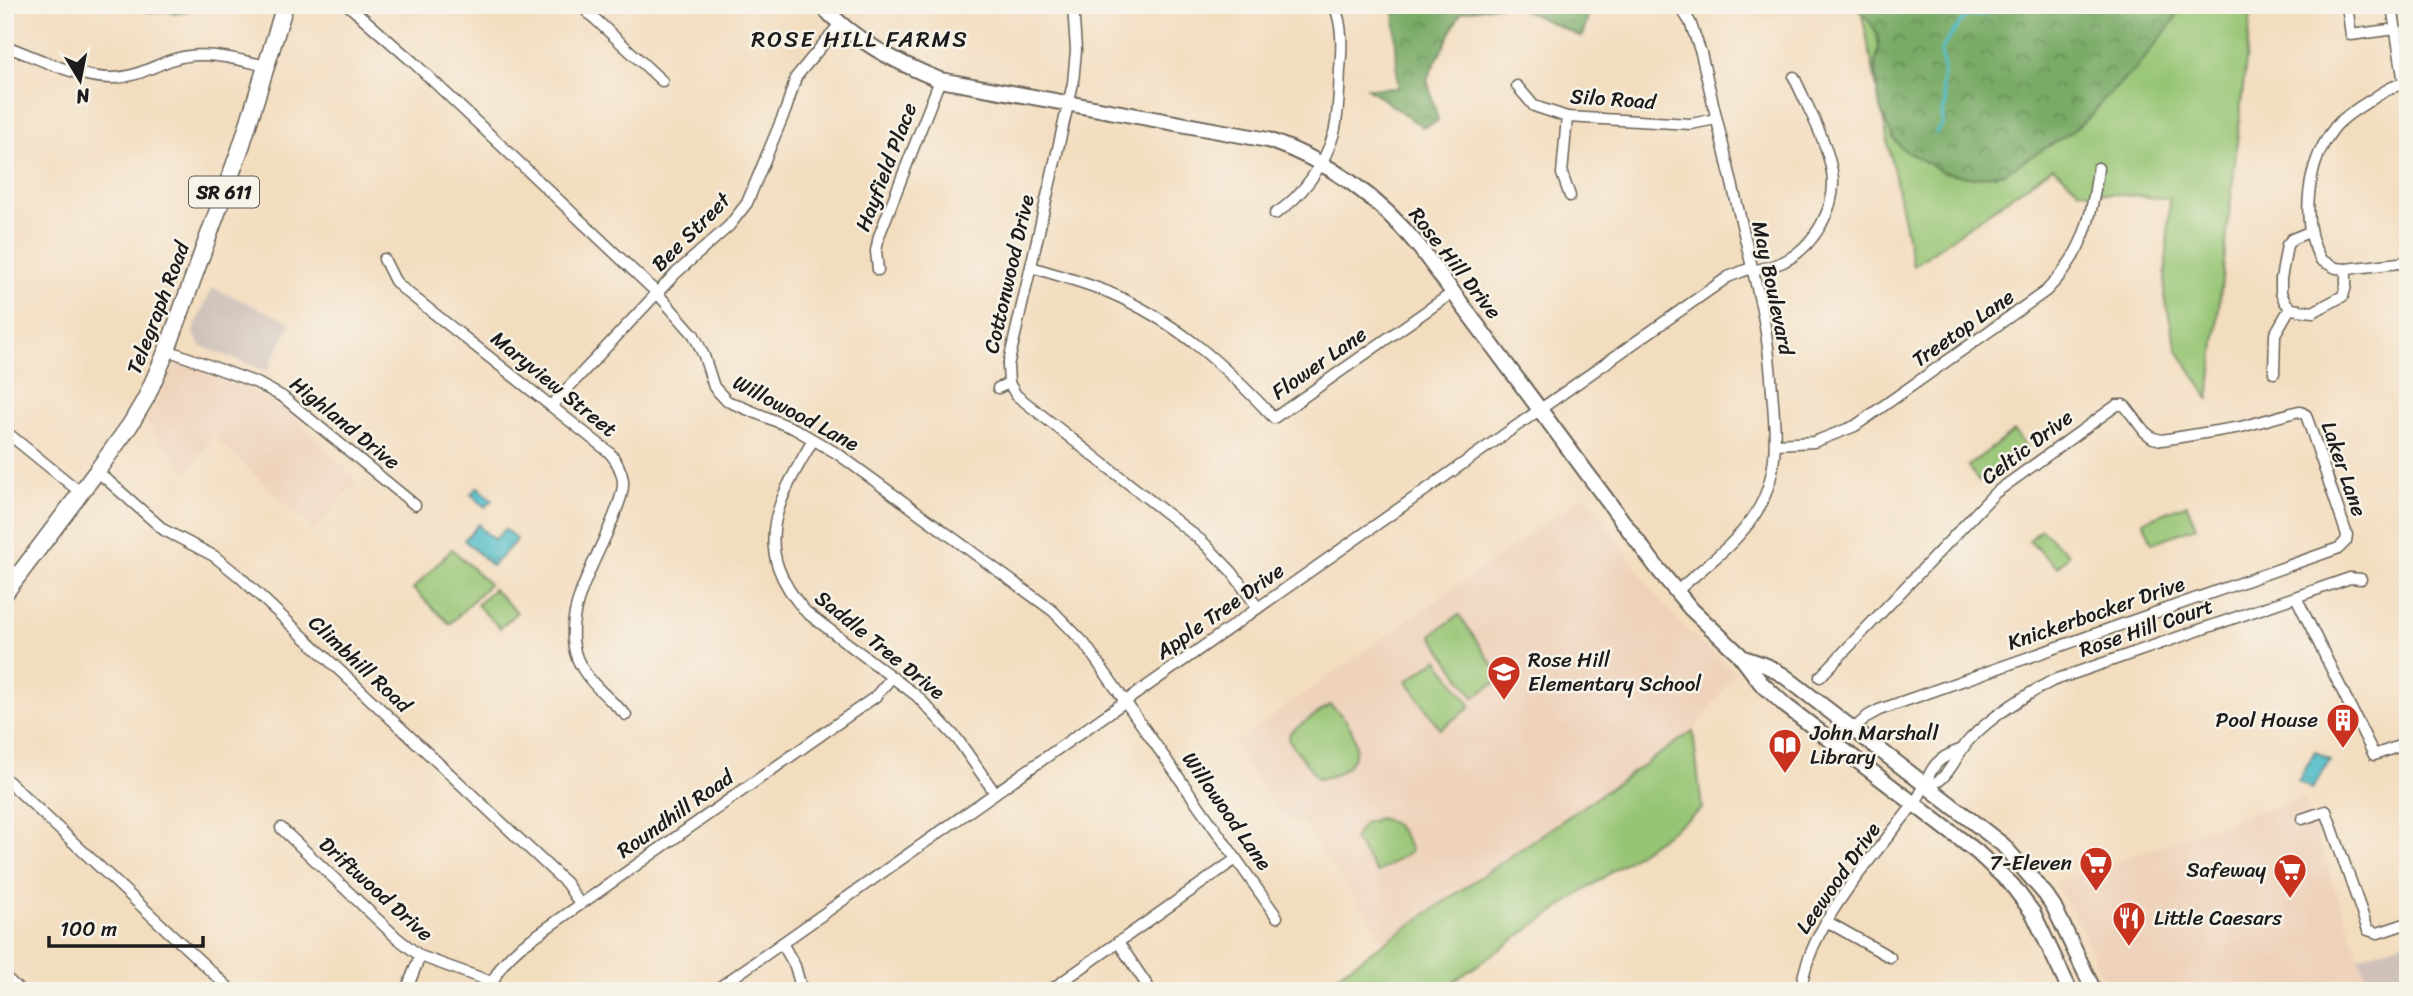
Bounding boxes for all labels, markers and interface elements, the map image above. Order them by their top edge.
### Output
district label: ROSE HILL FARMS [751,19,969,60]
north arrow [46,46,116,116]
street label: Silo Road [1569,77,1659,121]
text: N [73,79,93,114]
street label: Hayfield Place [844,97,928,237]
road number: SR 611 [189,176,259,208]
street label: Bee Street [642,182,741,281]
street label: Cottonwood Drive [972,191,1046,357]
street label: Rose Hill Drive [1398,198,1512,328]
street label: May Boulevard [1740,217,1806,360]
street label: Telegraph Road [115,234,201,380]
street label: Treetop Lane [1904,278,2023,378]
street label: Flower Lane [1263,316,1375,410]
street label: Maryview Street [482,321,626,447]
street label: Willowood Lane [726,364,866,462]
street label: Highland Drive [281,366,409,480]
street label: Celtic Drive [1972,399,2082,495]
street label: Laker Lane [2310,416,2378,522]
street label: Apple Tree Drive [1147,552,1293,670]
street label: Knickerbocker Drive [2002,565,2190,661]
street label: Saddle Tree Drive [806,580,954,710]
street label: Rose Hill Court [2074,587,2218,669]
street label: Climbhill Road [299,605,422,724]
place label: Rose Hill Elementary School [1528,641,1702,703]
school or university icon: Rose Hill Elementary School [1485,653,1523,702]
place label: Pool House [2215,701,2318,739]
building icon: Pool House [2324,701,2362,750]
place label: John Marshall Library [1809,714,1940,776]
library icon: John Marshall Library [1766,726,1804,775]
street label: Willowood Lane [1172,743,1282,879]
street label: Roundhill Road [608,758,743,869]
street label: Leewood Drive [1785,814,1891,942]
street label: Driftwood Drive [310,827,442,952]
place label: 7-Eleven [1990,844,2072,882]
supermarket icon: 7-Eleven [2077,844,2115,893]
place label: Safeway [2186,851,2266,889]
supermarket icon: Safeway [2271,851,2309,900]
restaurant icon: Little Caesars [2110,899,2148,948]
place label: Little Caesars [2154,899,2282,937]
scale bar [49,905,203,949]
text: 100 m [60,910,117,948]

